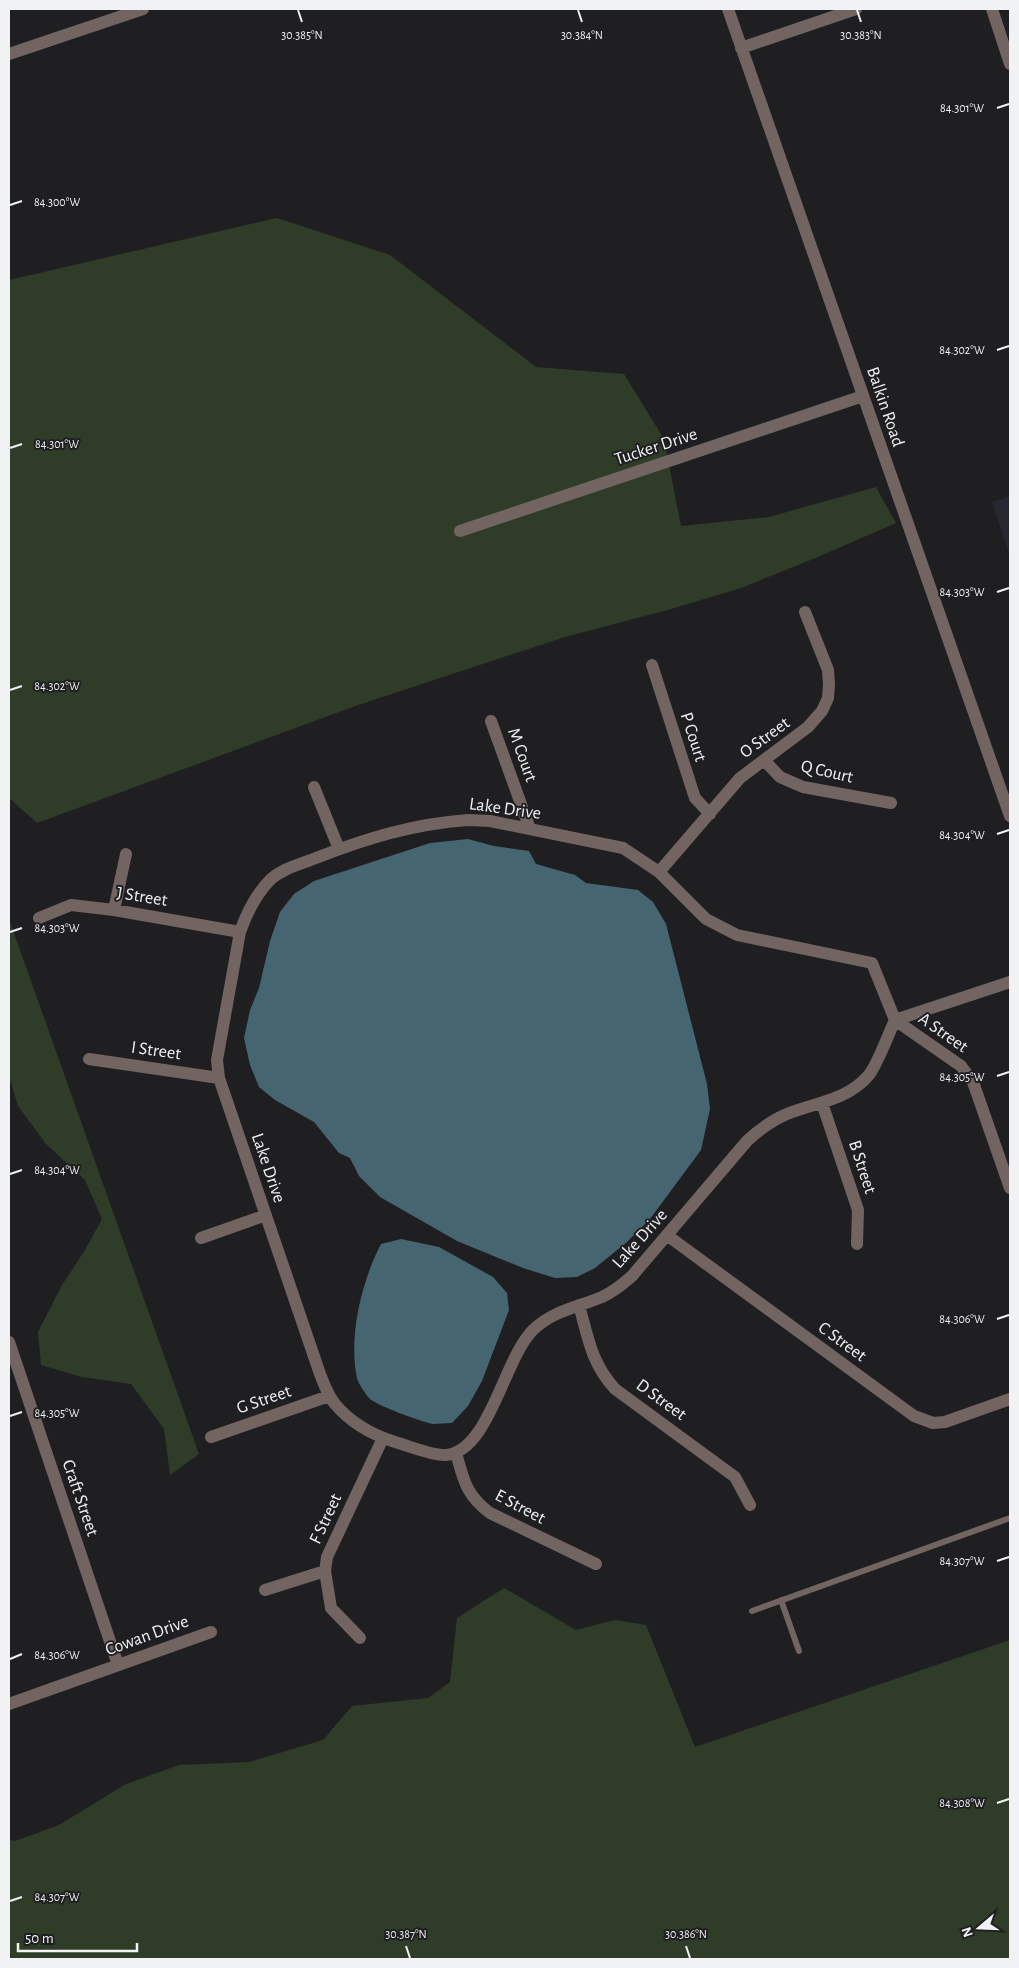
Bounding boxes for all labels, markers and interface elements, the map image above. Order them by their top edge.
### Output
text: 30.385°N [281,29,323,41]
text: 30.384°N [561,29,603,41]
text: 30.383°N [840,29,882,41]
text: 84.301°W [940,102,984,114]
text: 84.300°W [34,196,80,208]
text: 84.302°W [939,344,985,356]
street label: Balkin Road [863,365,907,449]
street label: Tucker Drive [612,425,700,469]
text: 84.301°W [35,438,79,450]
text: 84.303°W [940,586,985,598]
text: 84.302°W [34,680,80,692]
street label: P Court [677,710,709,764]
street label: O Street [737,714,793,762]
street label: M Court [504,726,540,784]
street label: Q Court [799,757,855,787]
street label: Lake Drive [468,795,542,823]
text: 84.304°W [939,829,985,841]
street label: J Street [115,884,169,910]
text: 84.303°W [35,922,80,934]
street label: A Street [915,1010,971,1057]
street label: I Street [130,1039,182,1063]
text: 84.305°W [940,1071,985,1083]
street label: Lake Drive [248,1131,288,1205]
street label: B Street [845,1138,879,1196]
text: 84.304°W [34,1164,80,1176]
street label: Lake Drive [609,1206,671,1272]
text: 84.306°W [939,1313,985,1325]
street label: C Street [815,1319,870,1366]
street label: D Street [633,1376,690,1424]
street label: G Street [235,1382,294,1418]
text: 84.305°W [35,1407,80,1419]
street label: Craft Street [59,1458,102,1539]
street label: E Street [492,1486,548,1528]
street label: F Street [307,1491,345,1547]
text: 84.307°W [940,1555,985,1567]
street label: Cowan Drive [103,1613,191,1659]
text: 84.306°W [34,1649,80,1661]
text: 84.308°W [939,1797,985,1809]
text: 84.307°W [35,1891,80,1903]
north arrow [954,1903,1004,1953]
scale bar [18,1920,136,1952]
text: N [959,1925,976,1939]
text: 30.387°N [385,1928,427,1940]
text: 30.386°N [665,1928,707,1940]
text: 50 m [25,1931,54,1946]

